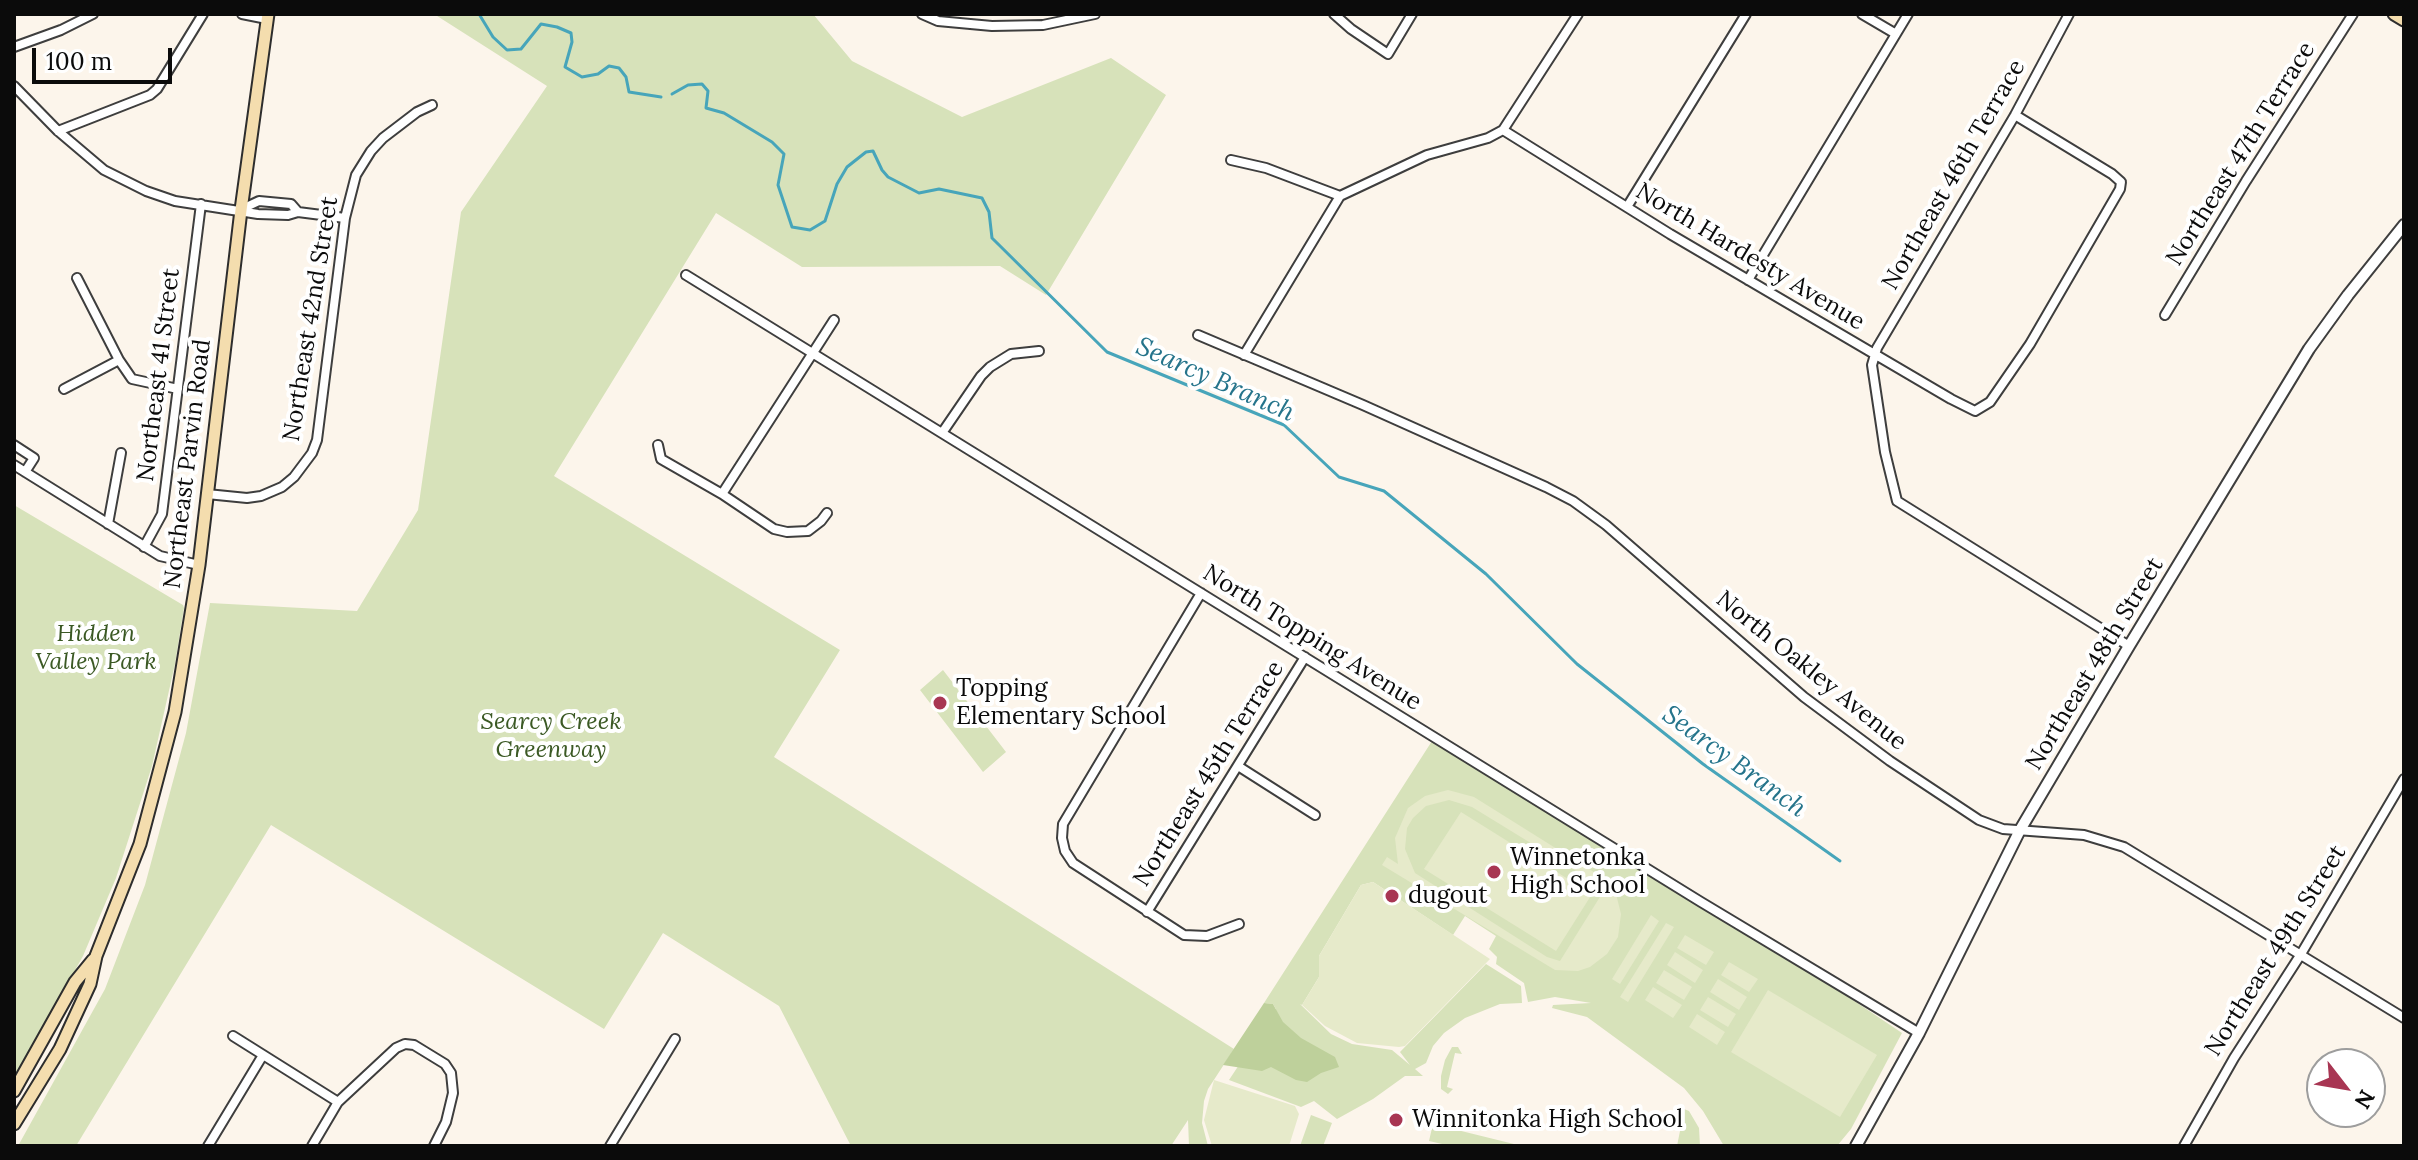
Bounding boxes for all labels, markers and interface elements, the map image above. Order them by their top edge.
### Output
scale bar [36,32,176,82]
street label: Northeast 47th Terrace [2160,37,2322,271]
text: 100 m [46,46,112,77]
street label: Northeast 46th Terrace [1876,55,2032,295]
street label: North Hardesty Avenue [1630,177,1870,337]
street label: Northeast 42nd Street [277,195,345,443]
street label: Northeast 41 Street [132,267,186,483]
water label: Searcy Branch [1131,331,1299,429]
street label: Northeast Parvin Road [158,338,218,590]
street label: Northeast 48th Street [2020,552,2170,776]
street label: North Topping Avenue [1198,559,1426,717]
street label: North Oakley Avenue [1710,585,1912,757]
park label: Hidden Valley Park [35,620,157,676]
street label: Northeast 45th Terrace [1128,656,1290,892]
place label: Topping Elementary School [956,675,1166,731]
marker: Topping Elementary School [931,694,949,712]
water label: Searcy Branch [1656,699,1812,825]
park label: Searcy Creek Greenway [480,708,622,764]
street label: Northeast 49th Street [2199,840,2353,1062]
place label: Winnetonka High School [1510,844,1645,900]
marker: Winnetonka High School [1485,863,1503,881]
place label: dugout [1408,882,1487,910]
marker: dugout [1383,887,1401,905]
north arrow [2306,1048,2386,1128]
text: N [2348,1085,2381,1114]
place label: Winnitonka High School [1412,1106,1683,1134]
marker: Winnitonka High School [1387,1111,1405,1129]

